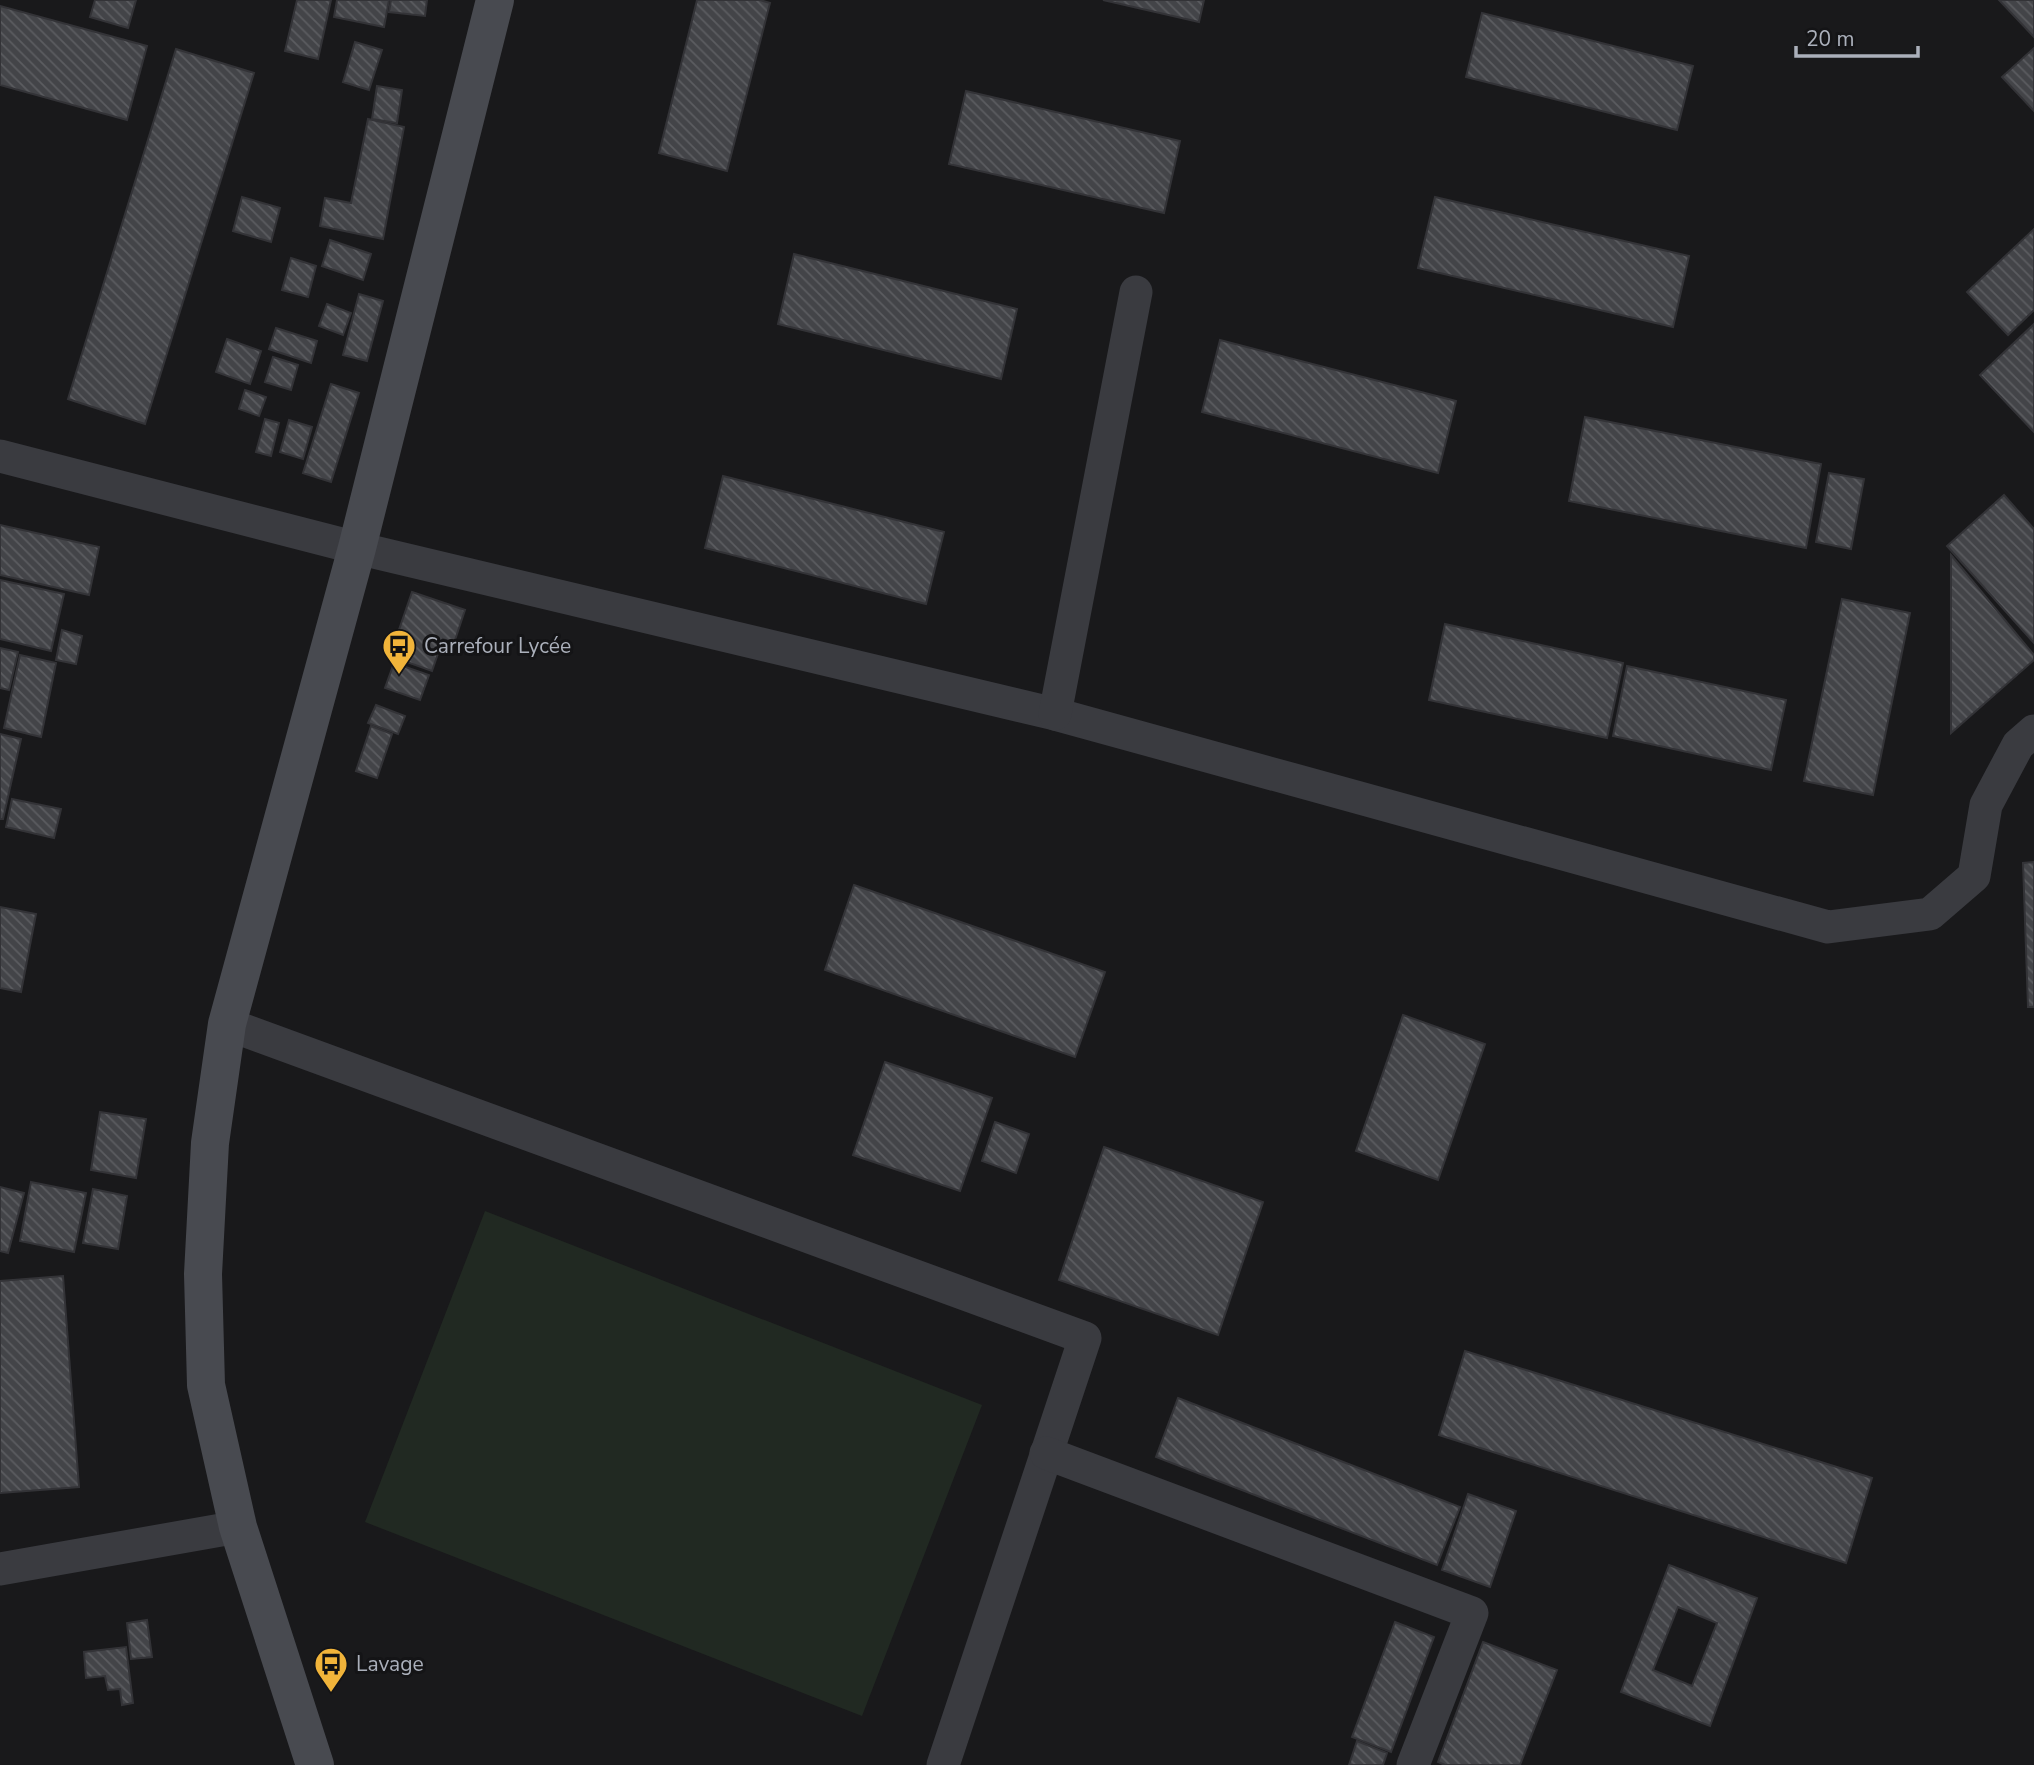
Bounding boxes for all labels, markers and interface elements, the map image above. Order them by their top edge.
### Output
scale bar [1796,14,1918,58]
text: 20 m [1806,25,1855,53]
bus stop icon: Carrefour Lycée [380,627,418,676]
place label: Carrefour Lycée [424,632,571,660]
bus stop icon: Lavage [312,1645,350,1694]
place label: Lavage [356,1650,424,1678]

